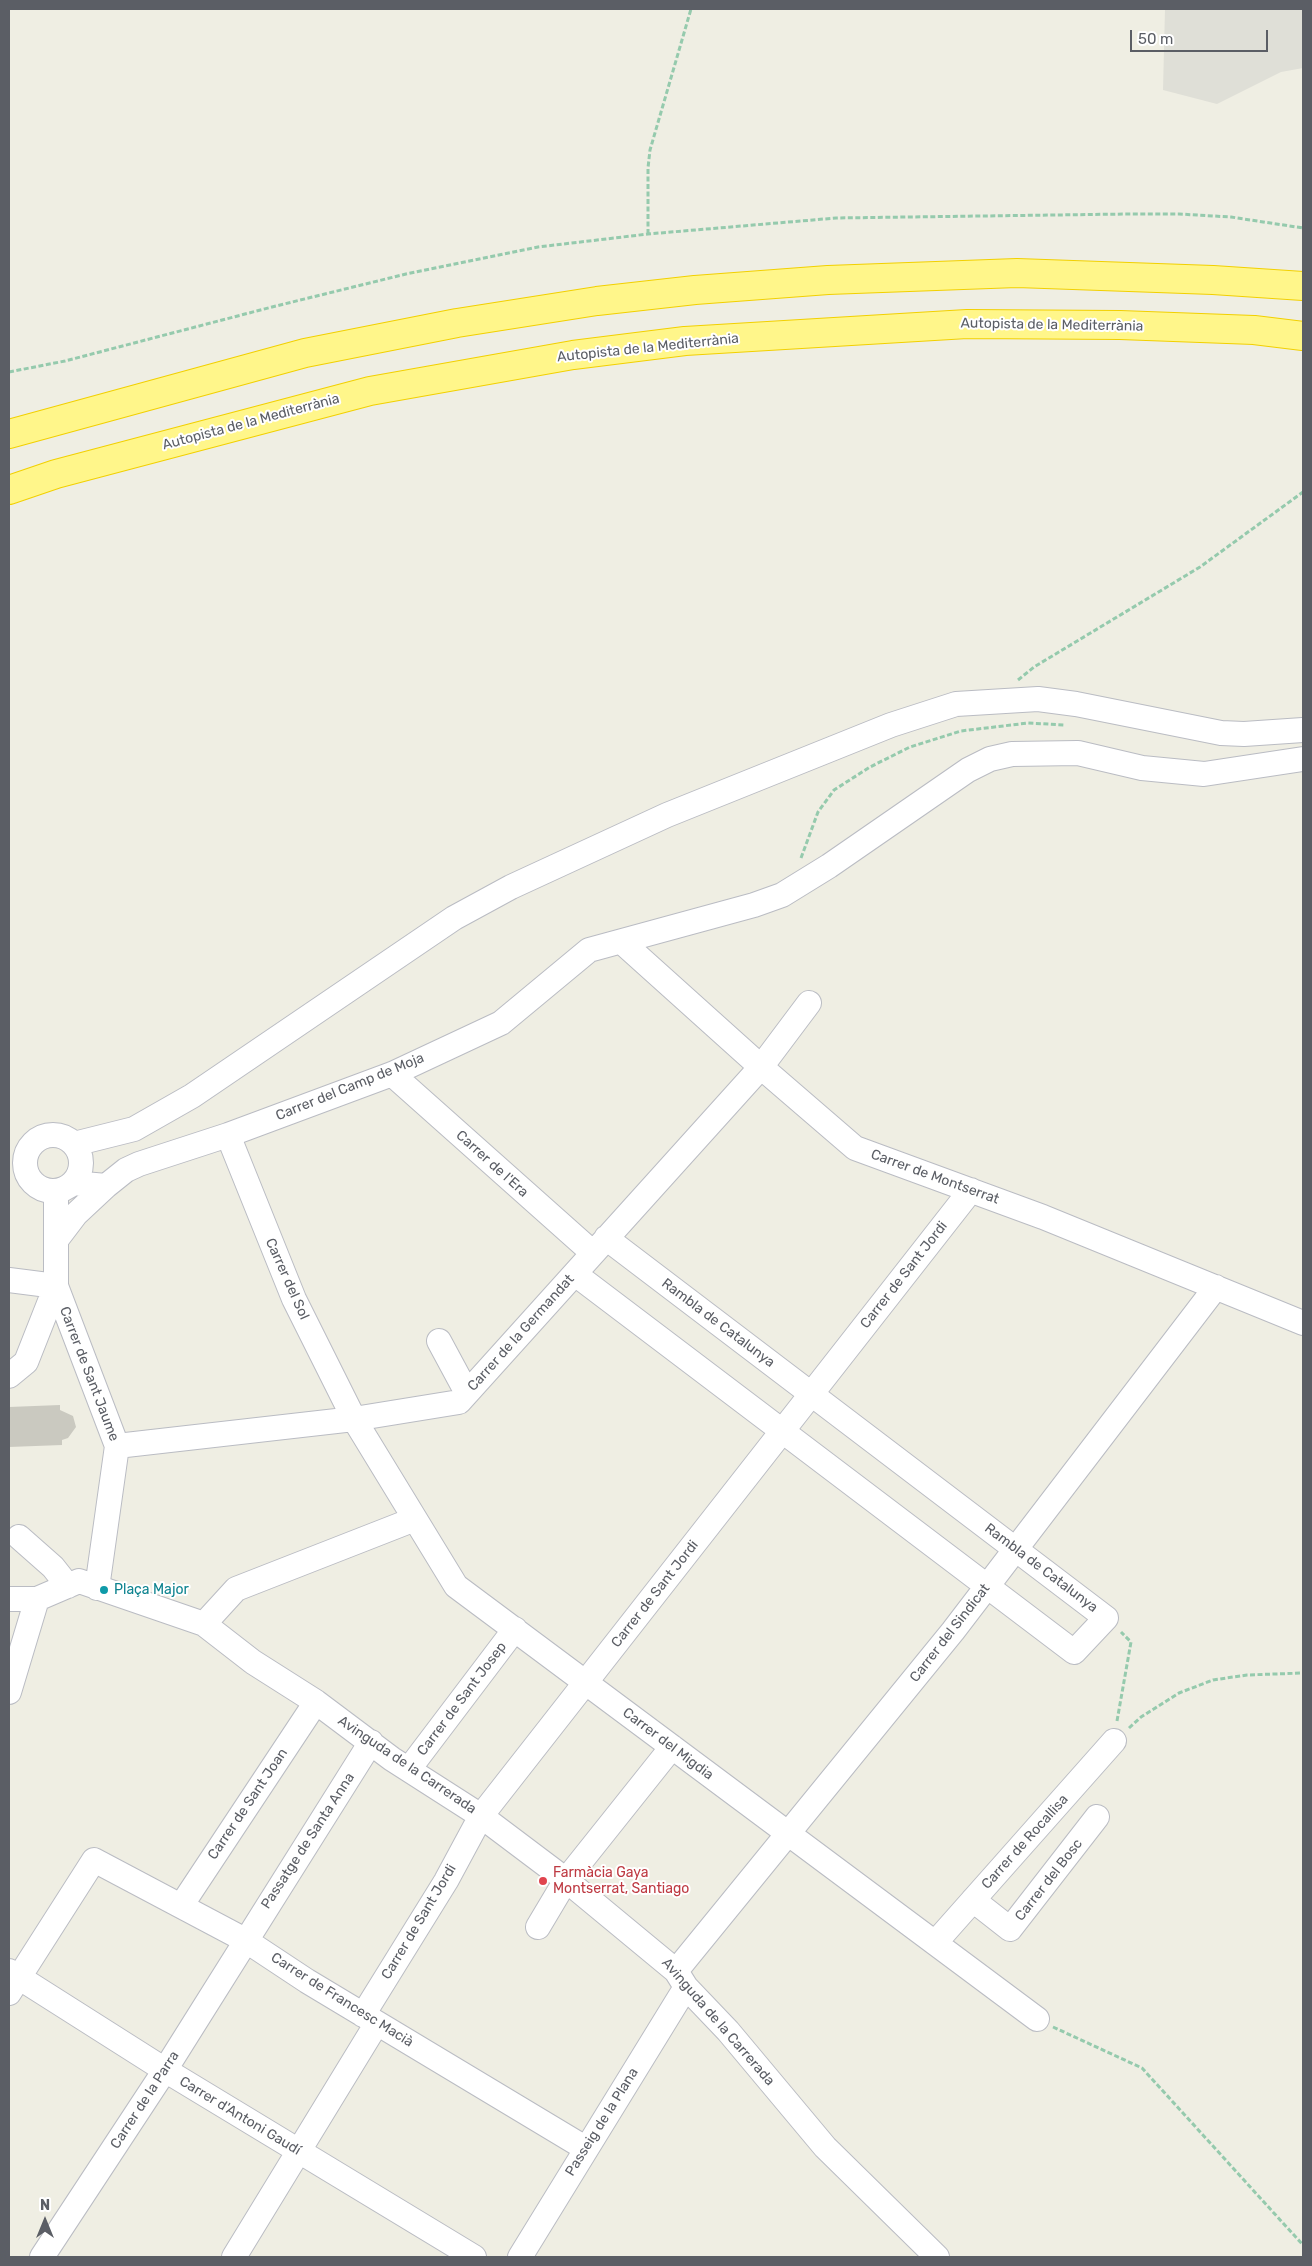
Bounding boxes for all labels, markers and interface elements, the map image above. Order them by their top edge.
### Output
scale bar [1132,20,1270,52]
text: 50 m [1138,30,1173,48]
street label: Autopista de la Mediterrània [961,315,1143,335]
street label: Autopista de la Mediterrània [556,330,740,366]
street label: Autopista de la Mediterrània [161,390,341,454]
street label: Carrer del Camp de Moja [273,1050,427,1124]
street label: Carrer de l'Era [452,1127,532,1201]
street label: Carrer de Montserrat [869,1146,1001,1208]
street label: Carrer de Sant Jordi [857,1218,951,1332]
street label: Carrer del Sol [262,1236,312,1322]
street label: Carrer de la Germandat [464,1271,578,1395]
street label: Rambla de Catalunya [658,1275,778,1371]
street label: Carrer de Sant Jaume [56,1304,122,1444]
street label: Rambla de Catalunya [981,1520,1101,1616]
street label: Carrer de Sant Jordi [608,1537,702,1651]
street label: Carrer del Sindicat [906,1580,994,1686]
place label: Plaça Major [114,1582,189,1598]
marker: Plaça Major [98,1584,110,1596]
street label: Carrer de Sant Josep [414,1639,510,1759]
street label: Carrer del Migdia [619,1704,717,1784]
street label: Avinguda de la Carrerada [335,1712,479,1818]
street label: Carrer de Sant Joan [205,1745,291,1863]
street label: Passatge de Santa Anna [258,1770,358,1912]
street label: Carrer de Rocallisa [978,1791,1072,1893]
street label: Carrer del Bosc [1012,1836,1086,1924]
street label: Carrer de Sant Jordi [378,1861,460,1983]
place label: Farmàcia Gaya Montserrat, Santiago [553,1865,689,1898]
marker: Farmàcia Gaya Montserrat, Santiago [537,1875,549,1887]
street label: Carrer de Francesc Macià [268,1949,416,2051]
street label: Avinguda de la Carrerada [658,1955,778,2089]
street label: Carrer de la Parra [107,2048,183,2152]
street label: Passeig de la Plana [562,2065,642,2179]
street label: Carrer d'Antoni Gaudí [176,2073,304,2159]
north arrow [20,2196,70,2246]
text: N [40,2197,50,2214]

